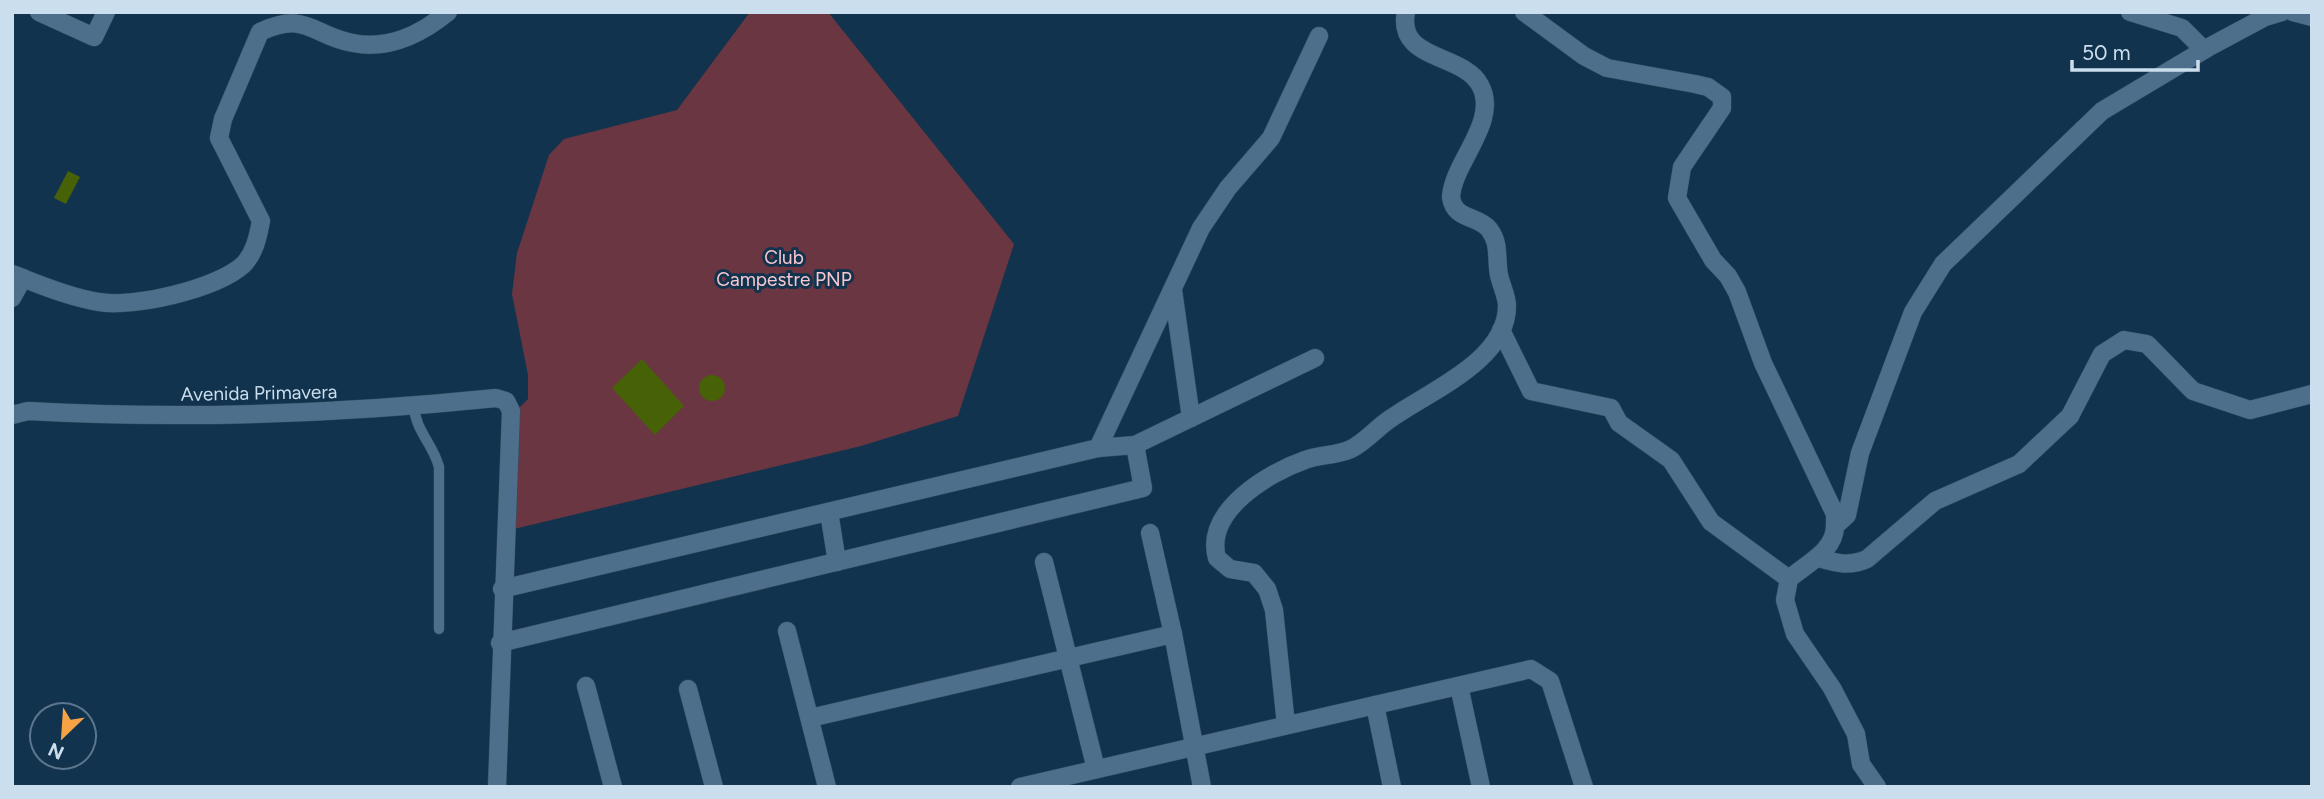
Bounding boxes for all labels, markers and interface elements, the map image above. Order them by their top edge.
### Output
scale bar [2072,28,2198,72]
text: 50 m [2082,40,2131,65]
park label: Club Campestre PNP [716,246,852,291]
street label: Avenida Primavera [180,380,338,406]
north arrow [28,701,98,771]
text: N [45,737,68,764]

